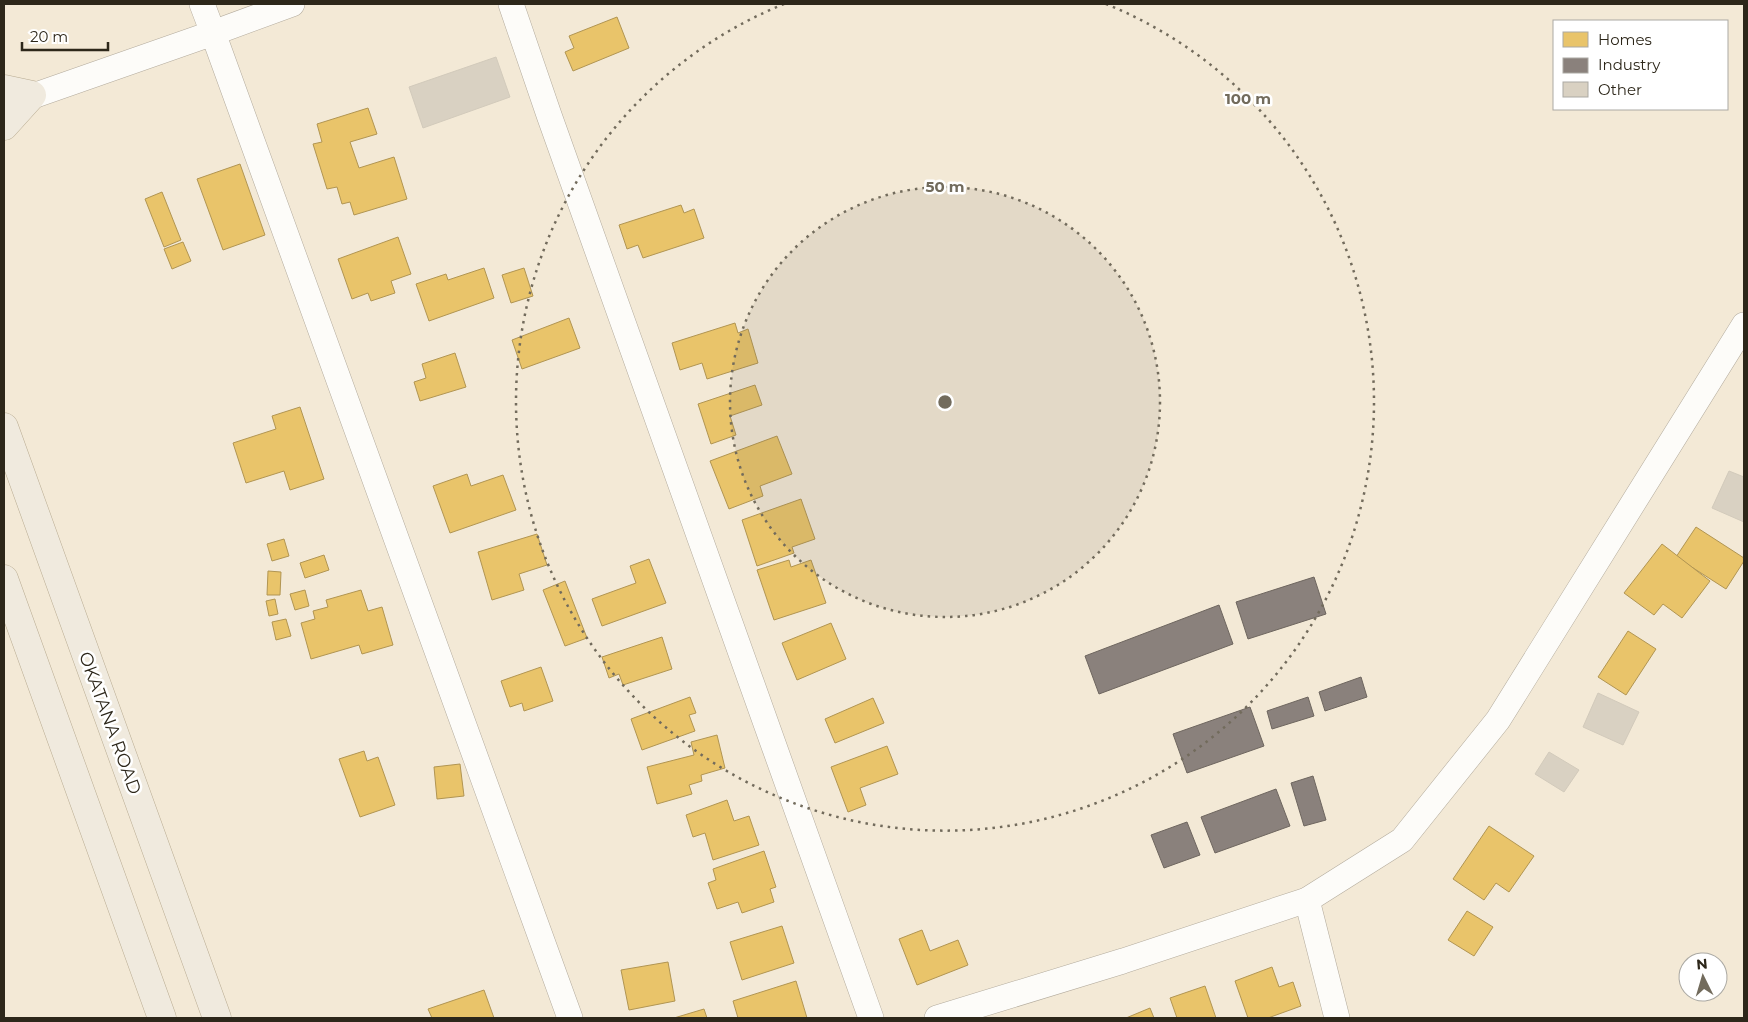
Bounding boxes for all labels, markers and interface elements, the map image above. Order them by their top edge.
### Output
scale bar [22,20,109,52]
legend [1553,20,1728,110]
text: 20 m [30,27,68,46]
text: Homes [1598,30,1652,49]
text: Industry [1598,55,1661,74]
text: Other [1598,80,1642,99]
text: 100 m [1225,89,1271,108]
text: 50 m [925,177,965,196]
centre of rings [936,393,954,411]
street label: OKATANA ROAD [74,649,146,797]
north arrow [1678,952,1728,1002]
text: N [1695,955,1708,974]

